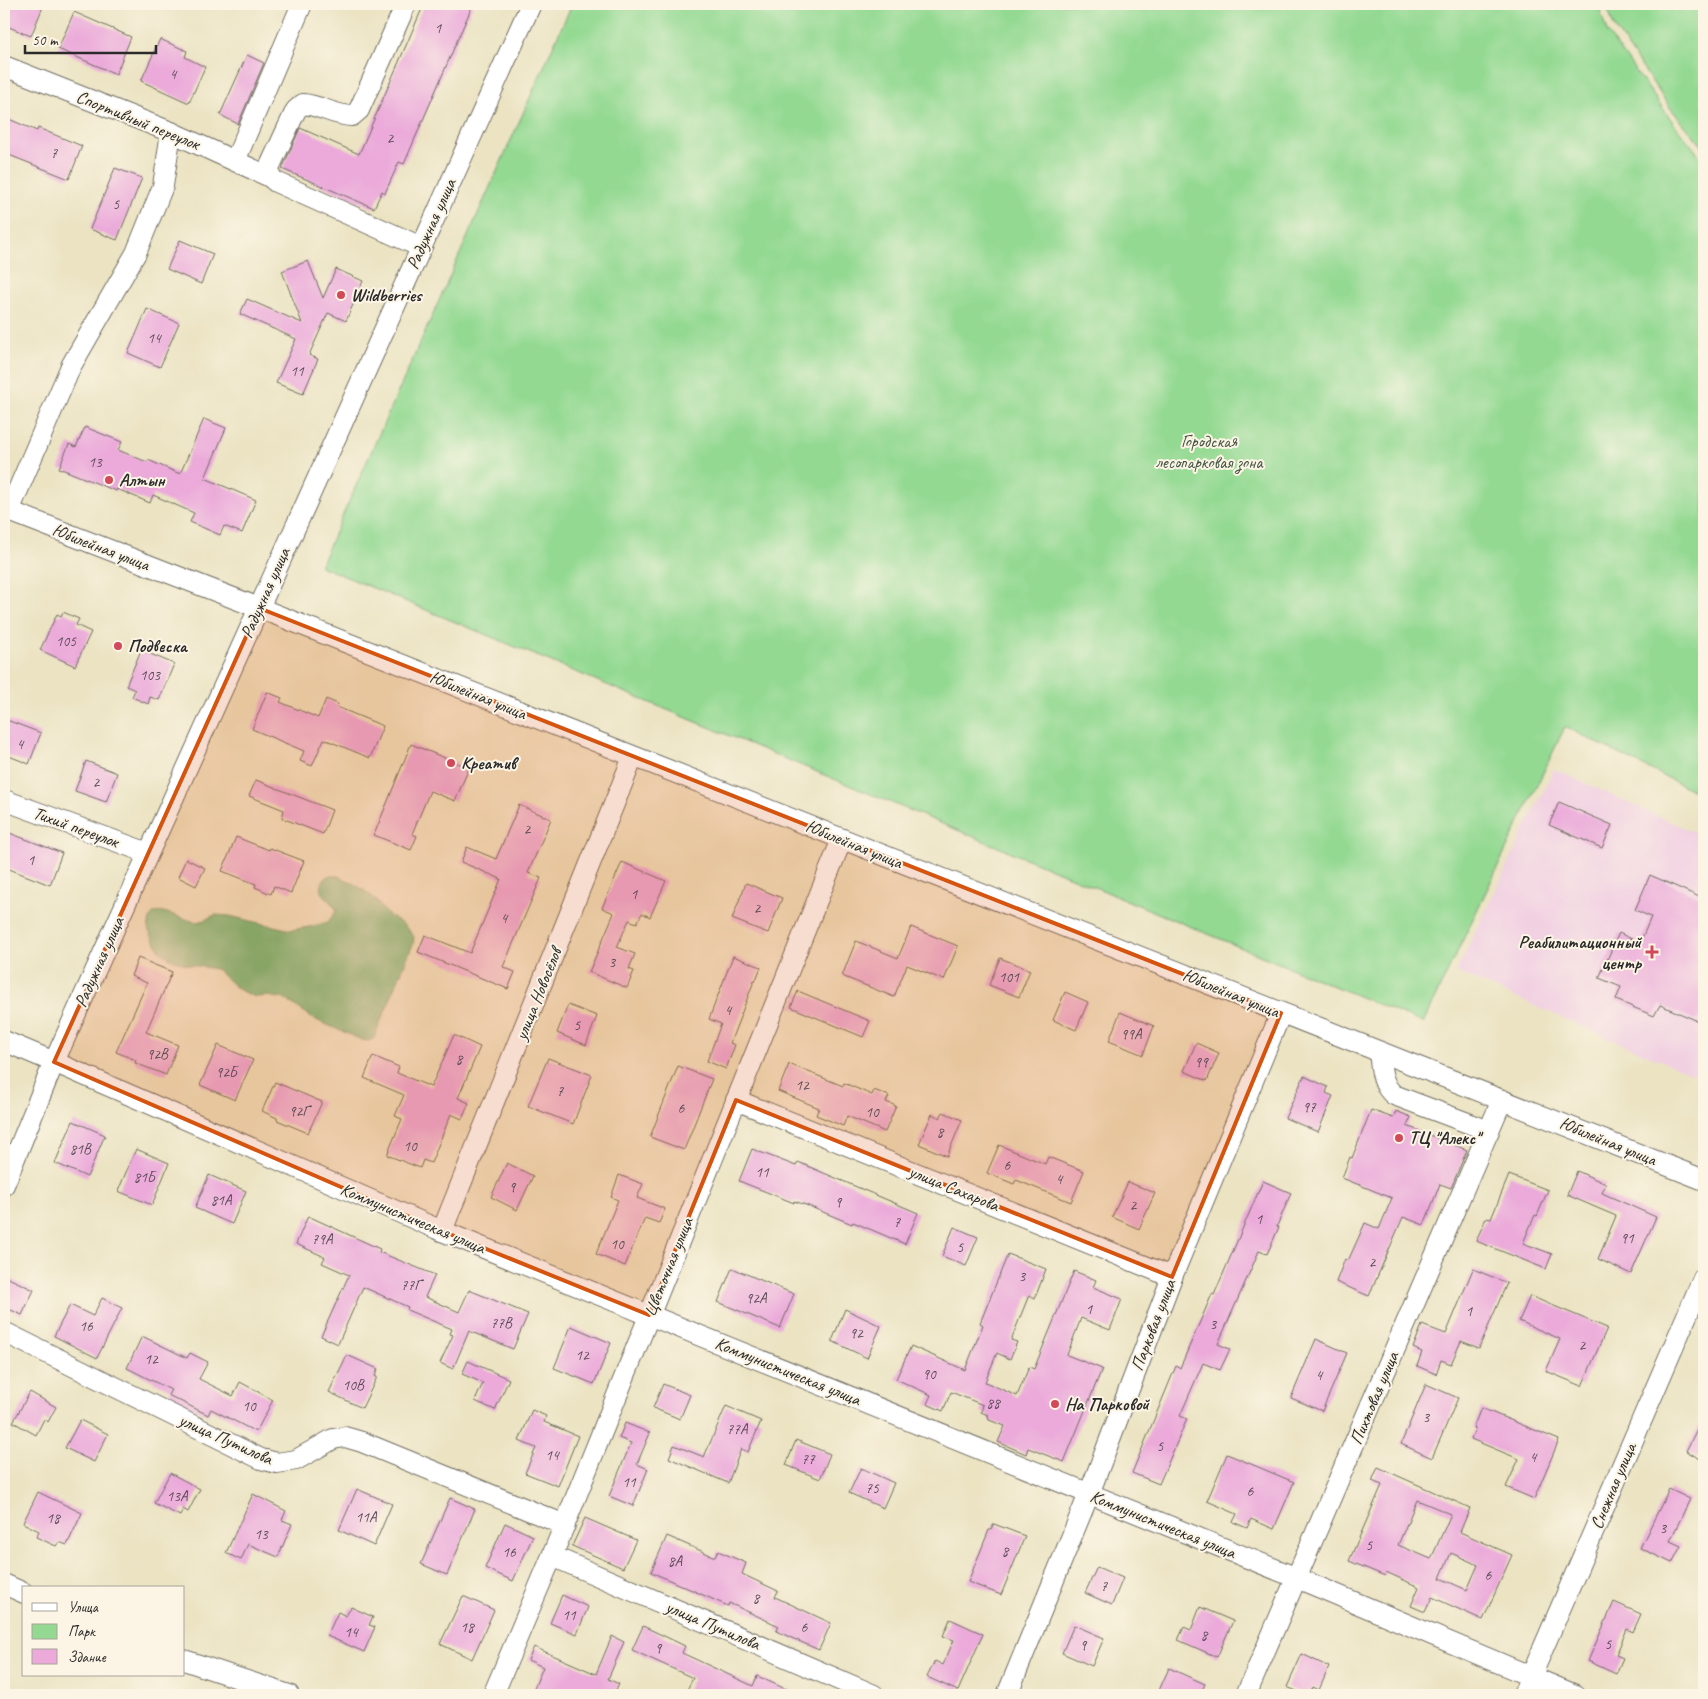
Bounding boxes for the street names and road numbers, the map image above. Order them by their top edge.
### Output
street label: Спортивный переулок [73,85,205,156]
street label: Радужная улица [401,174,461,273]
street label: Юбилейная улица [49,518,154,576]
street label: Радужная улица [235,543,295,642]
street label: Юбилейная улица [427,666,531,725]
street label: Тихий переулок [30,801,124,853]
street label: Юбилейная улица [803,815,907,874]
street label: Радужная улица [69,912,129,1011]
street label: улица Новосёлов [509,942,567,1044]
street label: Юбилейная улица [1180,964,1284,1023]
street label: Юбилейная улица [1557,1112,1661,1171]
street label: улица Сахарова [905,1160,1003,1216]
street label: Коммунистическая улица [337,1178,490,1259]
street label: Цветочная улица [638,1213,698,1320]
street label: Парковая улица [1126,1275,1181,1374]
street label: Коммунистическая улица [712,1332,865,1411]
street label: Пихтовая улица [1345,1347,1404,1448]
street label: улица Путилова [175,1408,277,1470]
street label: Снежная улица [1585,1438,1642,1532]
street label: Коммунистическая улица [1087,1485,1240,1564]
street label: улица Путилова [662,1595,764,1655]

